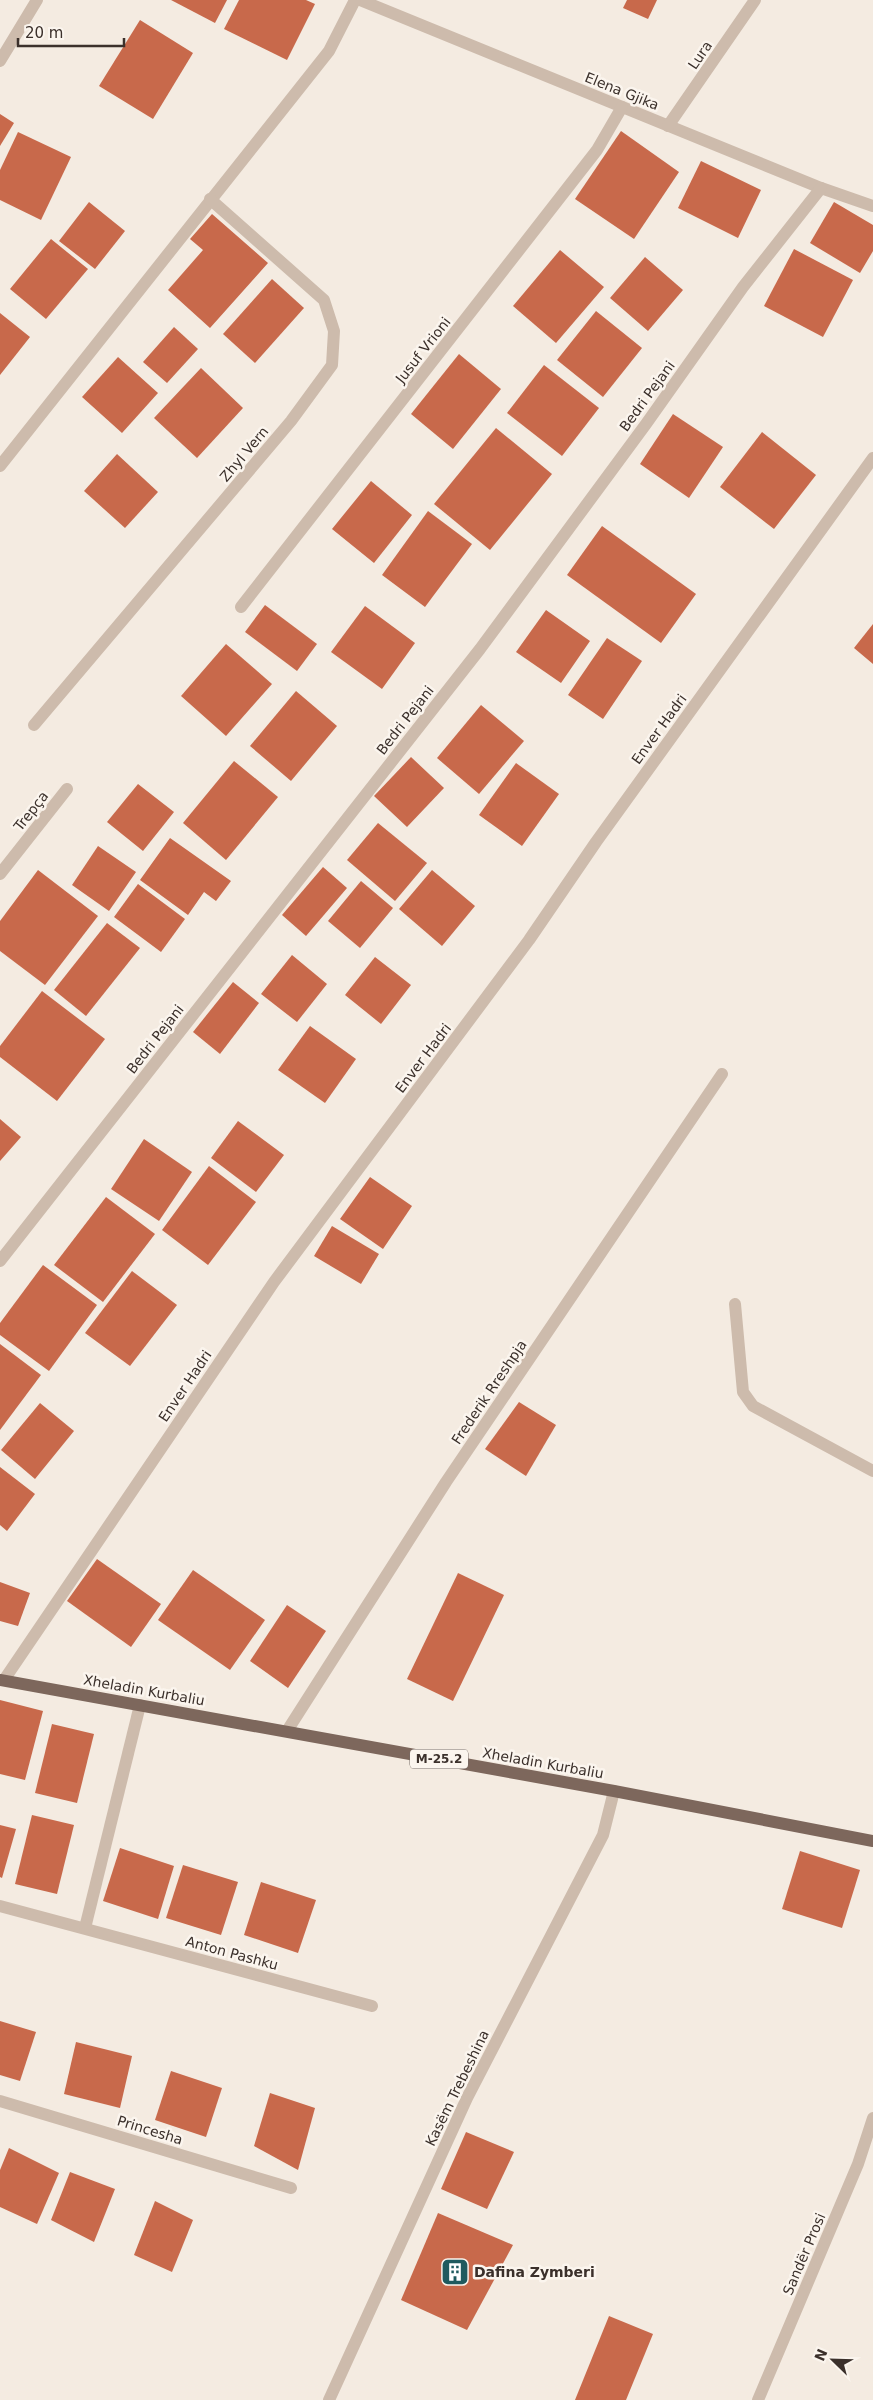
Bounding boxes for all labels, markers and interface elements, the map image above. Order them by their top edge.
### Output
scale bar [18,15,124,47]
text: 20 m [25,24,63,42]
street label: Lura [685,38,715,72]
street label: Elena Gjika [583,69,661,113]
street label: Jusuf Vrioni [392,314,454,387]
street label: Bedri Pejani [616,358,678,434]
street label: Zhyl Vern [216,423,272,485]
street label: Bedri Pejani [373,682,437,758]
street label: Enver Hadri [628,691,690,767]
street label: Trepça [10,788,51,835]
street label: Bedri Pejani [123,1001,187,1077]
street label: Enver Hadri [392,1020,454,1096]
street label: Frederik Rreshpja [448,1337,530,1447]
street label: Enver Hadri [155,1347,215,1425]
street label: Xheladin Kurbaliu [82,1671,206,1709]
street label: Xheladin Kurbaliu [481,1744,605,1782]
road number: M-25.2 [410,1750,468,1768]
street label: Anton Pashku [184,1933,280,1973]
street label: Kasëm Trebeshina [422,2027,492,2149]
street label: Princesha [115,2112,185,2148]
street label: Sandër Prosi [780,2211,828,2297]
building icon: Dafina Zymberi [440,2257,470,2287]
place label: Dafina Zymberi [474,2264,595,2280]
north arrow [808,2335,858,2385]
text: N [811,2346,831,2363]

